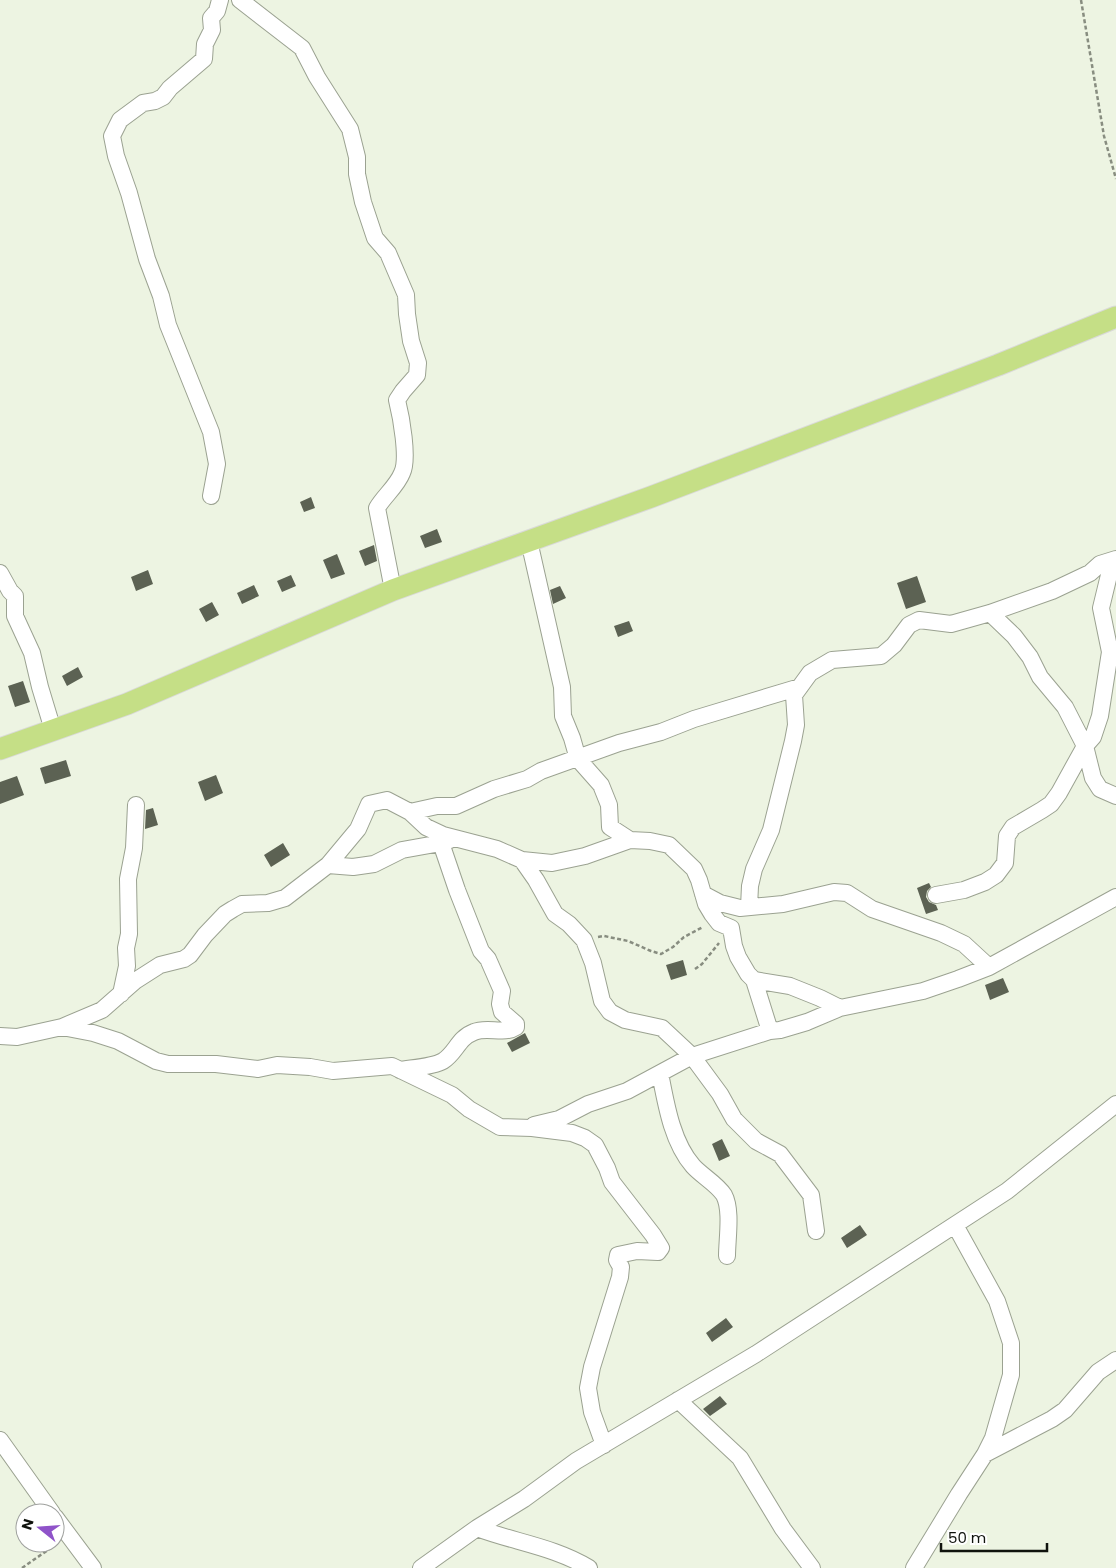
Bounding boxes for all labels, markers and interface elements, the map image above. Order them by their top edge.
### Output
north arrow [15,1503,65,1553]
text: N [16,1516,39,1532]
scale bar [941,1520,1047,1552]
text: 50 m [948,1527,986,1548]

